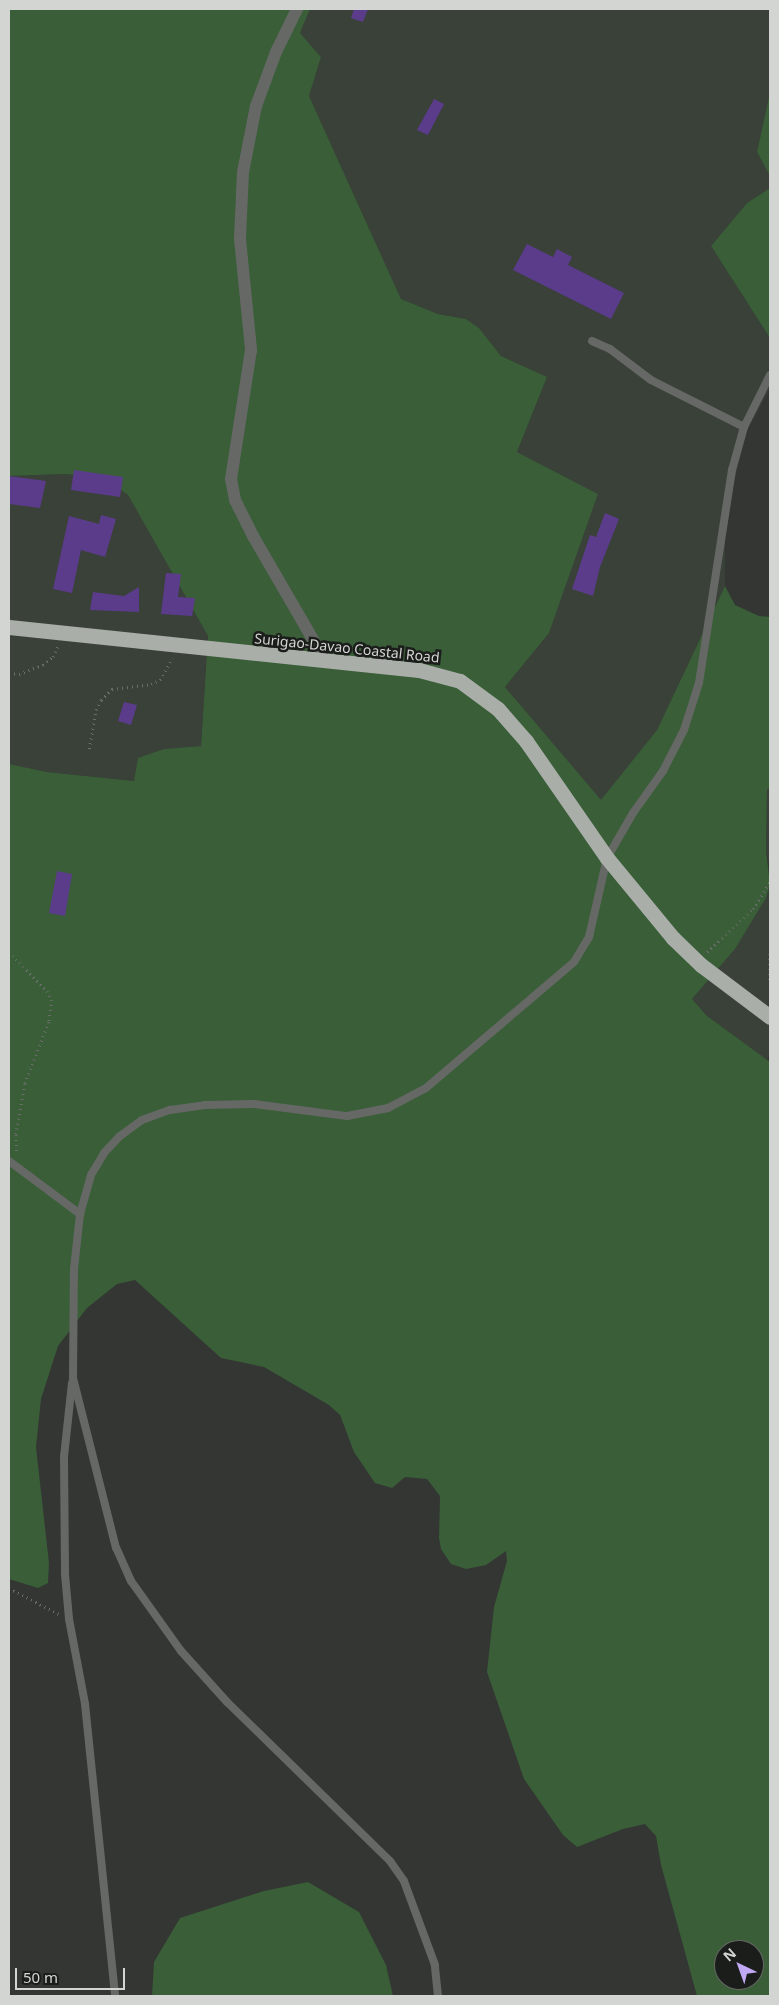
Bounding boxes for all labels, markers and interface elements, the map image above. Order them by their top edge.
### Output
street label: Surigao-Davao Coastal Road [254,630,440,666]
north arrow [714,1940,764,1990]
text: N [719,1943,740,1965]
scale bar [18,1958,128,1990]
text: 50 m [23,1967,58,1987]

